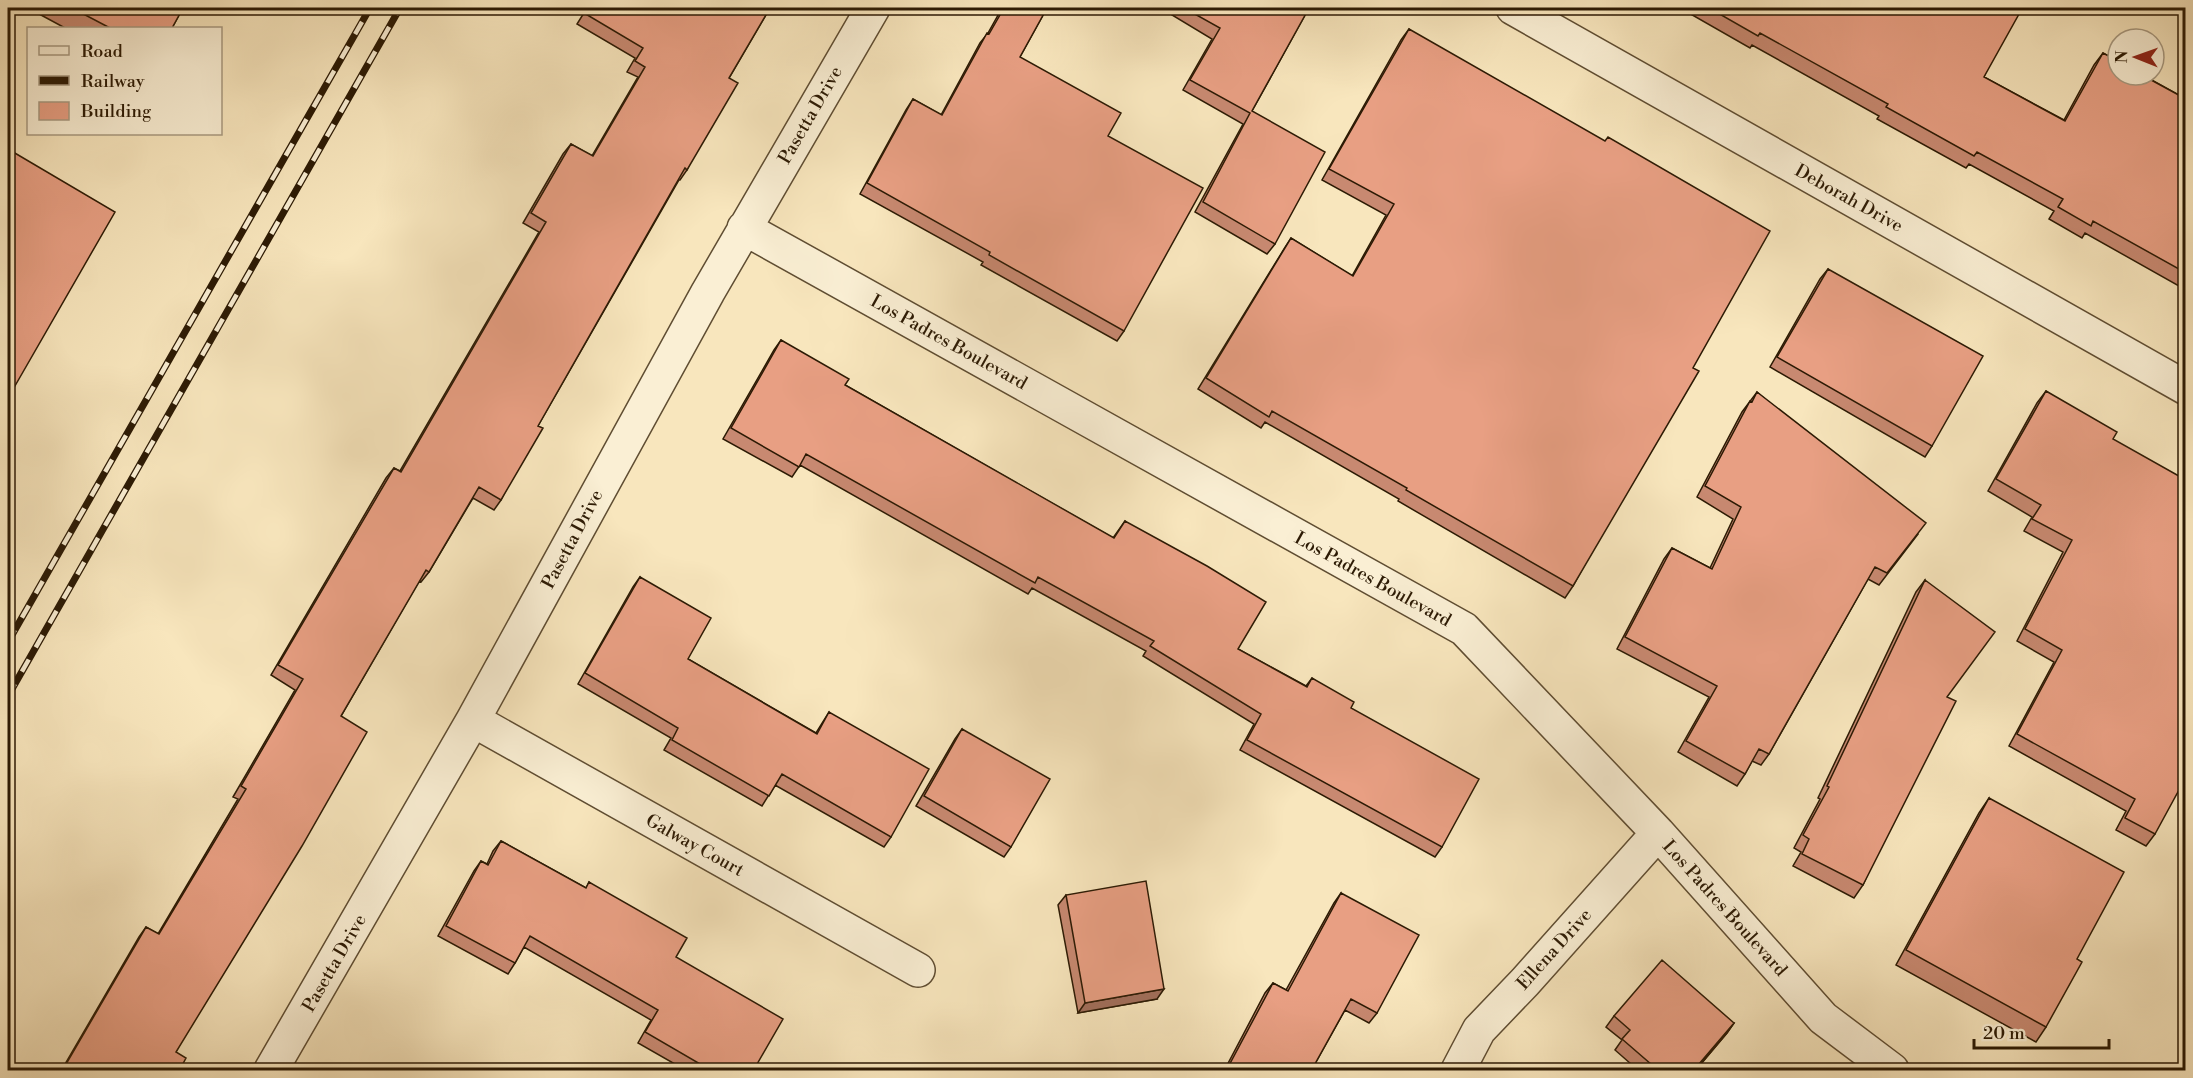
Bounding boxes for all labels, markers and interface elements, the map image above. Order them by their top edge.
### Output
legend [27,27,222,135]
north arrow [2106,27,2166,87]
text: Road [81,40,124,63]
text: N [2112,50,2132,63]
street label: Pasetta Drive [773,62,848,168]
text: Railway [81,70,145,93]
text: Building [80,100,152,123]
street label: Deborah Drive [1790,159,1907,238]
street label: Los Padres Boulevard [866,290,1032,396]
street label: Pasetta Drive [537,486,608,593]
street label: Los Padres Boulevard [1290,527,1456,633]
street label: Galway Court [642,809,749,882]
street label: Los Padres Boulevard [1657,835,1793,982]
street label: Ellena Drive [1512,904,1597,995]
street label: Pasetta Drive [297,910,372,1016]
scale bar [1974,1012,2109,1050]
text: 20 m [1983,1022,2025,1045]

